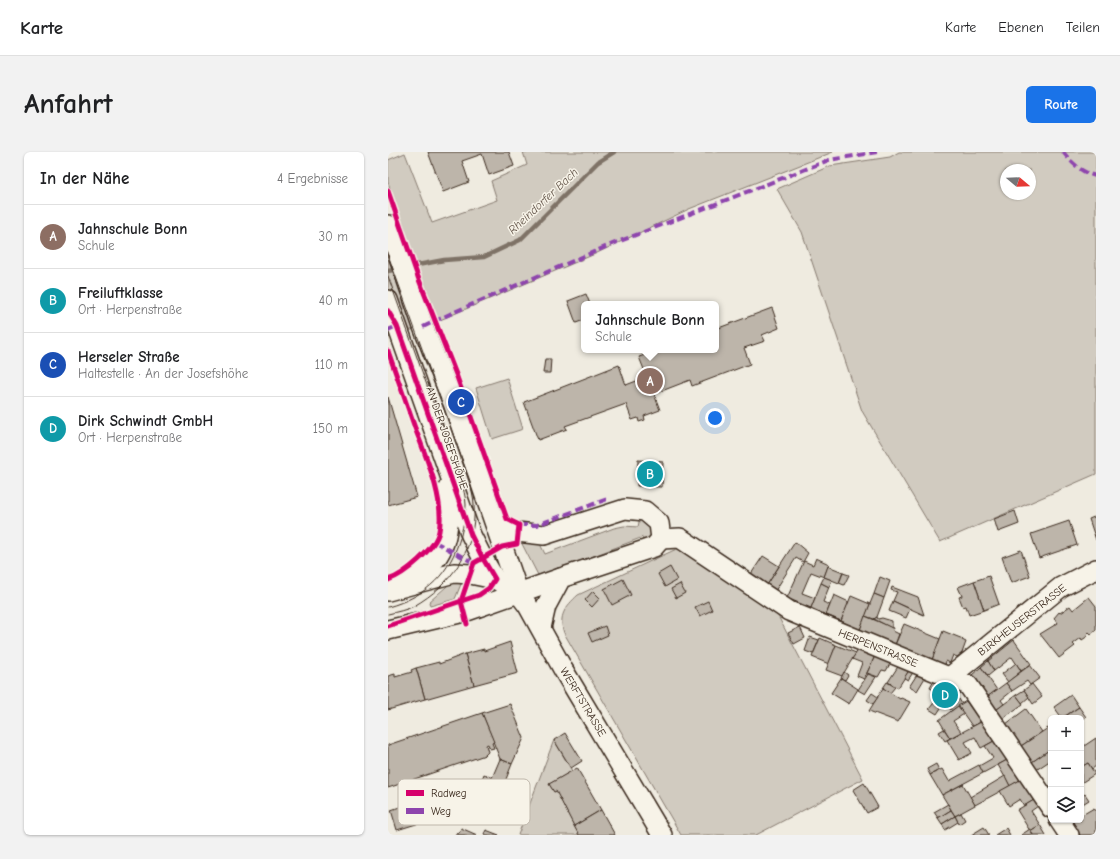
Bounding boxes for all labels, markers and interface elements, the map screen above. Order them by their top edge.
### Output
text: Karte [20,17,63,39]
text: Karte [945,19,976,36]
text: Ebenen [998,19,1044,36]
text: Teilen [1066,19,1100,36]
button: Route [1026,86,1096,123]
text: Anfahrt [24,88,113,120]
north arrow [1000,164,1036,200]
water label: Rheindorfer Bach [505,165,581,237]
text: In der Nähe [40,169,129,188]
text: 4 Ergebnisse [277,171,348,186]
text: Jahnschule Bonn [78,220,187,238]
text: A [49,229,57,244]
text: 30 m [318,229,348,244]
text: Schule [78,238,114,253]
text: Freiluftklasse [78,284,163,302]
text: B [49,293,57,308]
text: 40 m [319,293,348,308]
popup [581,301,719,353]
text: Ort · Herpenstraße [78,302,182,317]
text: Jahnschule Bonn [595,311,705,329]
text: Schule [595,329,632,344]
text: Herseler Straße [78,348,180,366]
text: C [49,357,57,372]
text: 110 m [315,357,348,372]
text: Haltestelle · An der Josefshöhe [78,366,248,381]
pin: A [637,366,663,396]
street label: AN DER JOSEFSHÖHE [423,385,471,491]
pin: C [448,387,474,417]
your location [705,408,725,428]
text: Dirk Schwindt GmbH [78,412,213,430]
text: D [49,421,57,436]
text: 150 m [313,421,348,436]
text: Ort · Herpenstraße [78,430,182,445]
pin: B [637,459,663,489]
street label: BIRKHEUSERSTRASSE [975,581,1069,659]
street label: HERPENSTRASSE [836,626,920,670]
street label: WERFTSTRASSE [557,665,609,739]
pin: D [932,680,958,710]
map controls [1048,715,1084,823]
button: + [1048,715,1084,751]
button: − [1048,751,1084,787]
legend [398,779,530,825]
text: Radweg [431,787,467,800]
button: layers [1048,787,1084,823]
text: Weg [431,805,451,818]

